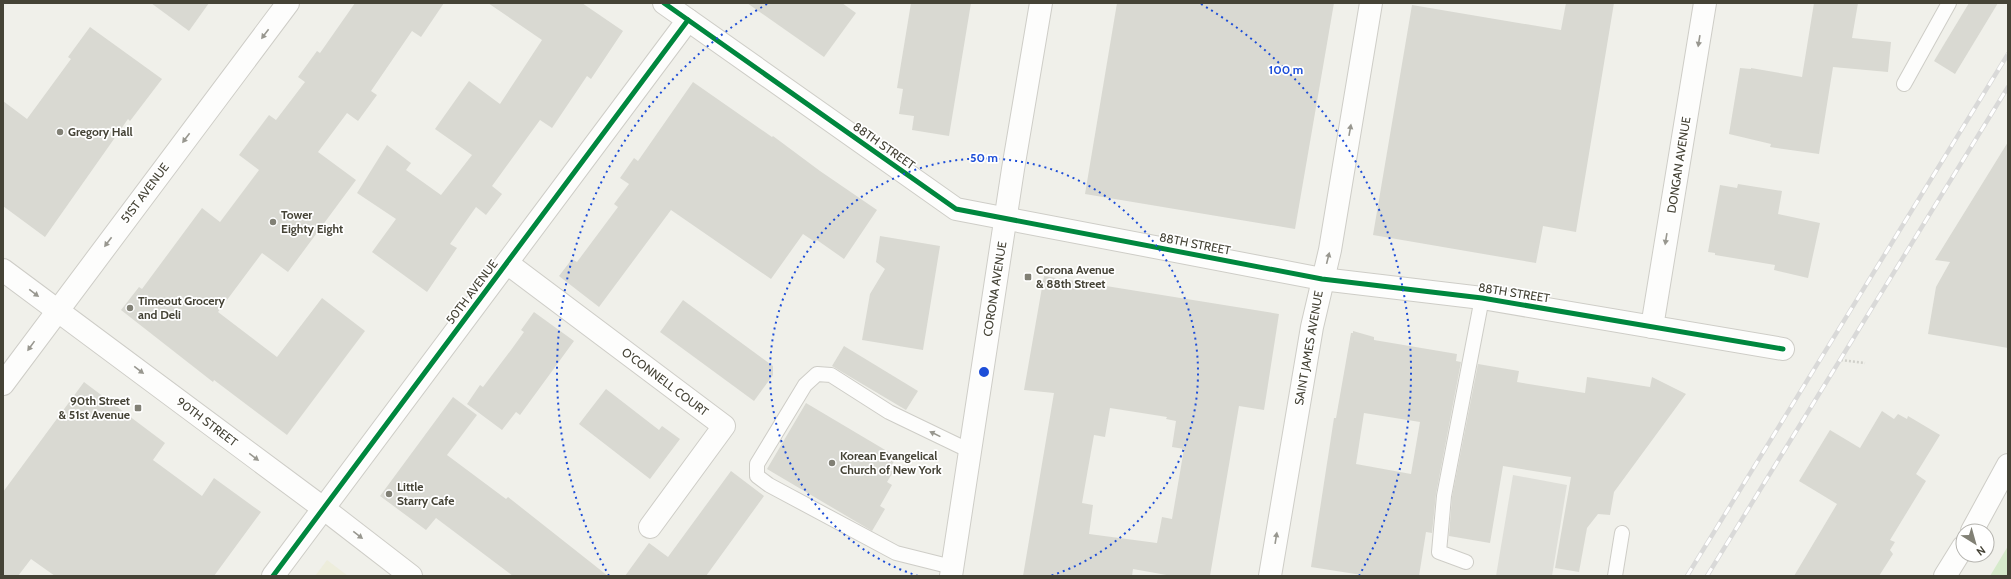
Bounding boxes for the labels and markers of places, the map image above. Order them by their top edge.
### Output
place label: Gregory Hall [68,124,133,139]
marker: Gregory Hall [55,127,65,137]
place label: Tower Eighty Eight [281,207,343,236]
marker: Tower Eighty Eight [268,217,278,227]
place label: Corona Avenue & 88th Street [1036,262,1115,291]
marker: Corona Avenue & 88th Street [1023,272,1033,282]
place label: Timeout Grocery and Deli [138,293,225,322]
marker: Timeout Grocery and Deli [125,303,135,313]
centre of rings [977,365,991,379]
place label: 90th Street & 51st Avenue [59,393,130,422]
marker: 90th Street & 51st Avenue [133,403,143,413]
place label: Korean Evangelical Church of New York [840,448,942,477]
marker: Korean Evangelical Church of New York [827,458,837,468]
place label: Little Starry Cafe [397,479,454,508]
marker: Little Starry Cafe [384,489,394,499]

